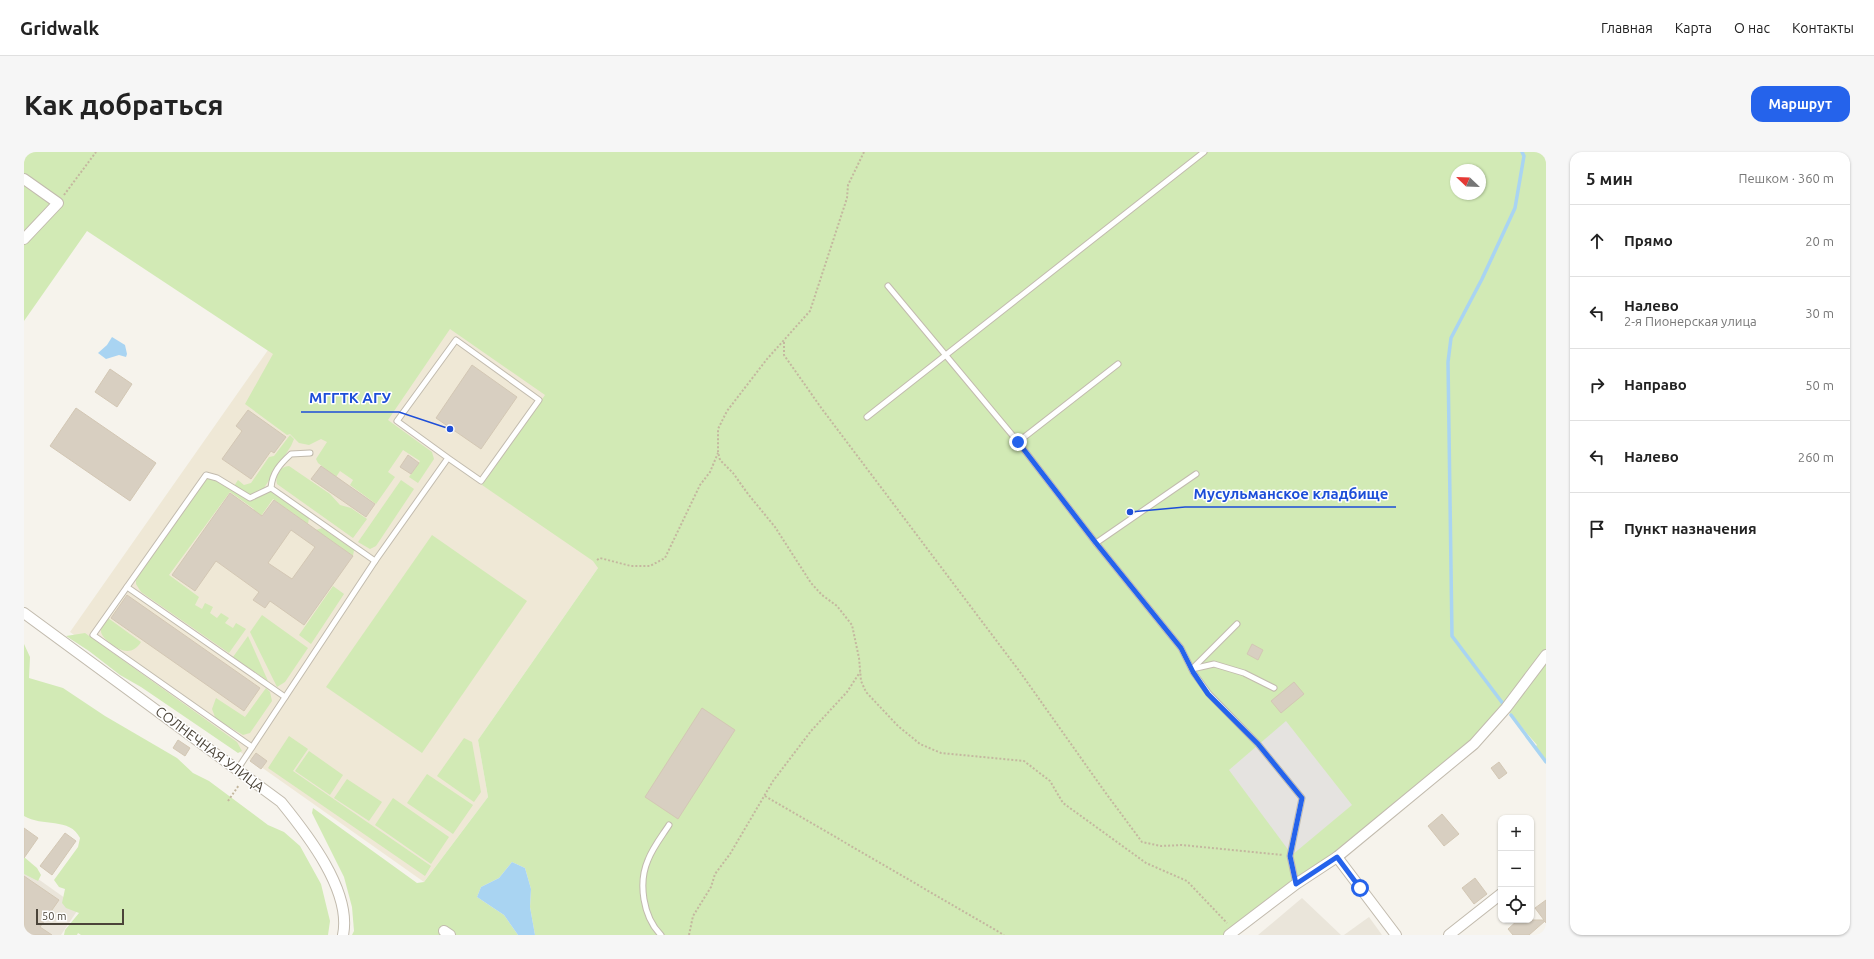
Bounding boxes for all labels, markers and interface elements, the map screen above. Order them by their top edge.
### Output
text: Gridwalk [20,17,99,39]
text: Главная [1601,20,1653,36]
text: Карта [1675,20,1712,36]
text: О нас [1734,20,1770,36]
text: Контакты [1792,20,1854,36]
button: Маршрут [1751,86,1850,122]
text: Как добраться [24,89,223,120]
north arrow [1450,164,1486,200]
text: 5 мин [1586,169,1633,188]
text: Пешком · 360 m [1738,171,1834,185]
icon: ahead [1586,230,1608,252]
text: Прямо [1624,232,1673,249]
text: 20 m [1805,234,1834,248]
text: Налево [1624,297,1679,314]
icon: left [1586,302,1608,324]
text: 30 m [1805,306,1834,320]
text: 2-я Пионерская улица [1624,314,1757,328]
icon: right [1586,374,1608,396]
text: Направо [1624,376,1687,393]
text: 50 m [1805,378,1834,392]
callout: МГГТК АГУ [301,385,399,412]
text: МГГТК АГУ [309,389,391,406]
route end [1009,433,1027,451]
icon: left [1586,446,1608,468]
text: Налево [1624,448,1679,465]
text: 260 m [1798,450,1834,464]
callout: Мусульманское кладбище [1185,480,1396,507]
text: Мусульманское кладбище [1194,485,1388,502]
icon: arrive [1586,518,1608,540]
text: Пункт назначения [1624,520,1757,537]
street label: СОЛНЕЧНАЯ УЛИЦА [152,703,268,795]
map controls [1498,815,1534,923]
button: + [1498,815,1534,851]
button: − [1498,851,1534,887]
route start [1351,879,1369,897]
button: locate [1498,887,1534,923]
scale bar [36,907,124,926]
text: 50 m [42,910,66,922]

